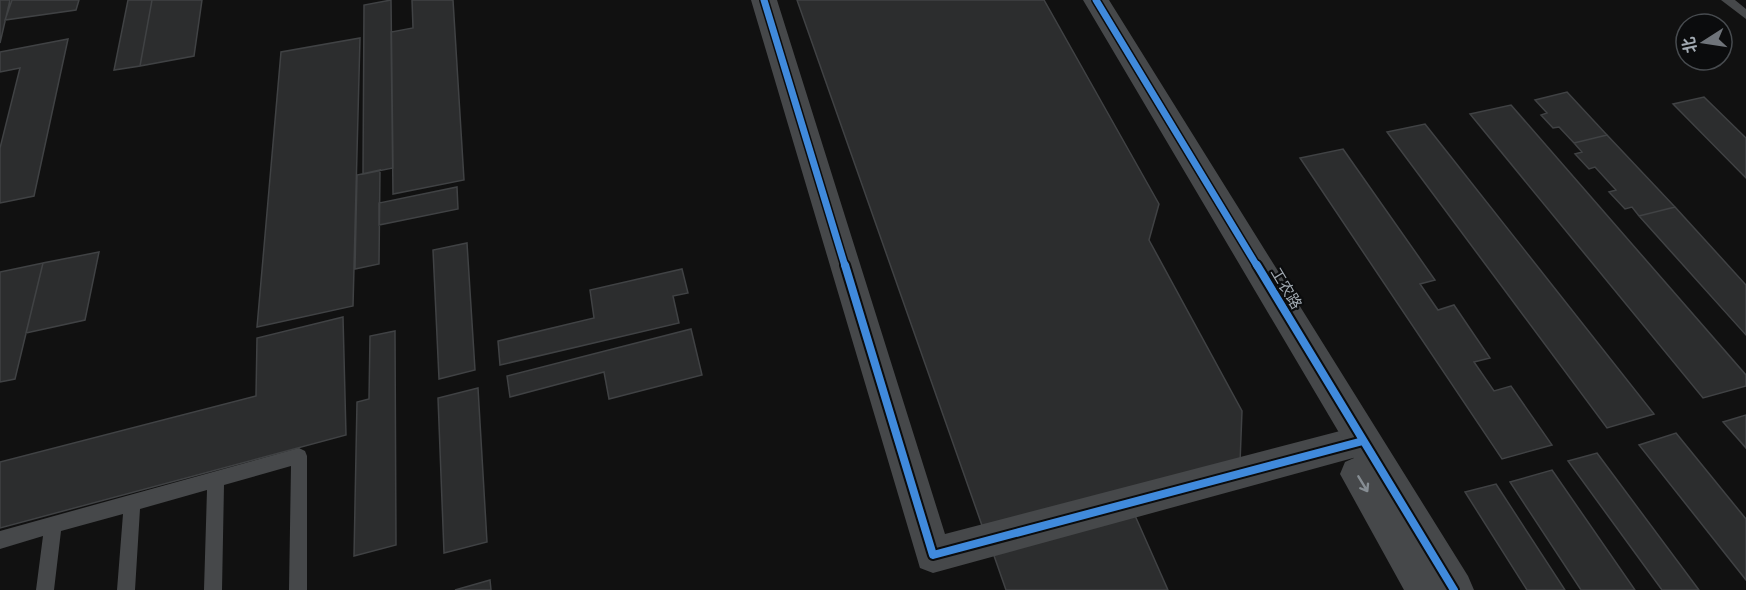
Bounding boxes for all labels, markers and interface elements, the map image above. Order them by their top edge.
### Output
north arrow [1674,12,1734,72]
text: 北 [1678,35,1700,55]
street label: 工农路 [1268,264,1306,312]
one-way arrow [1358,476,1370,493]

